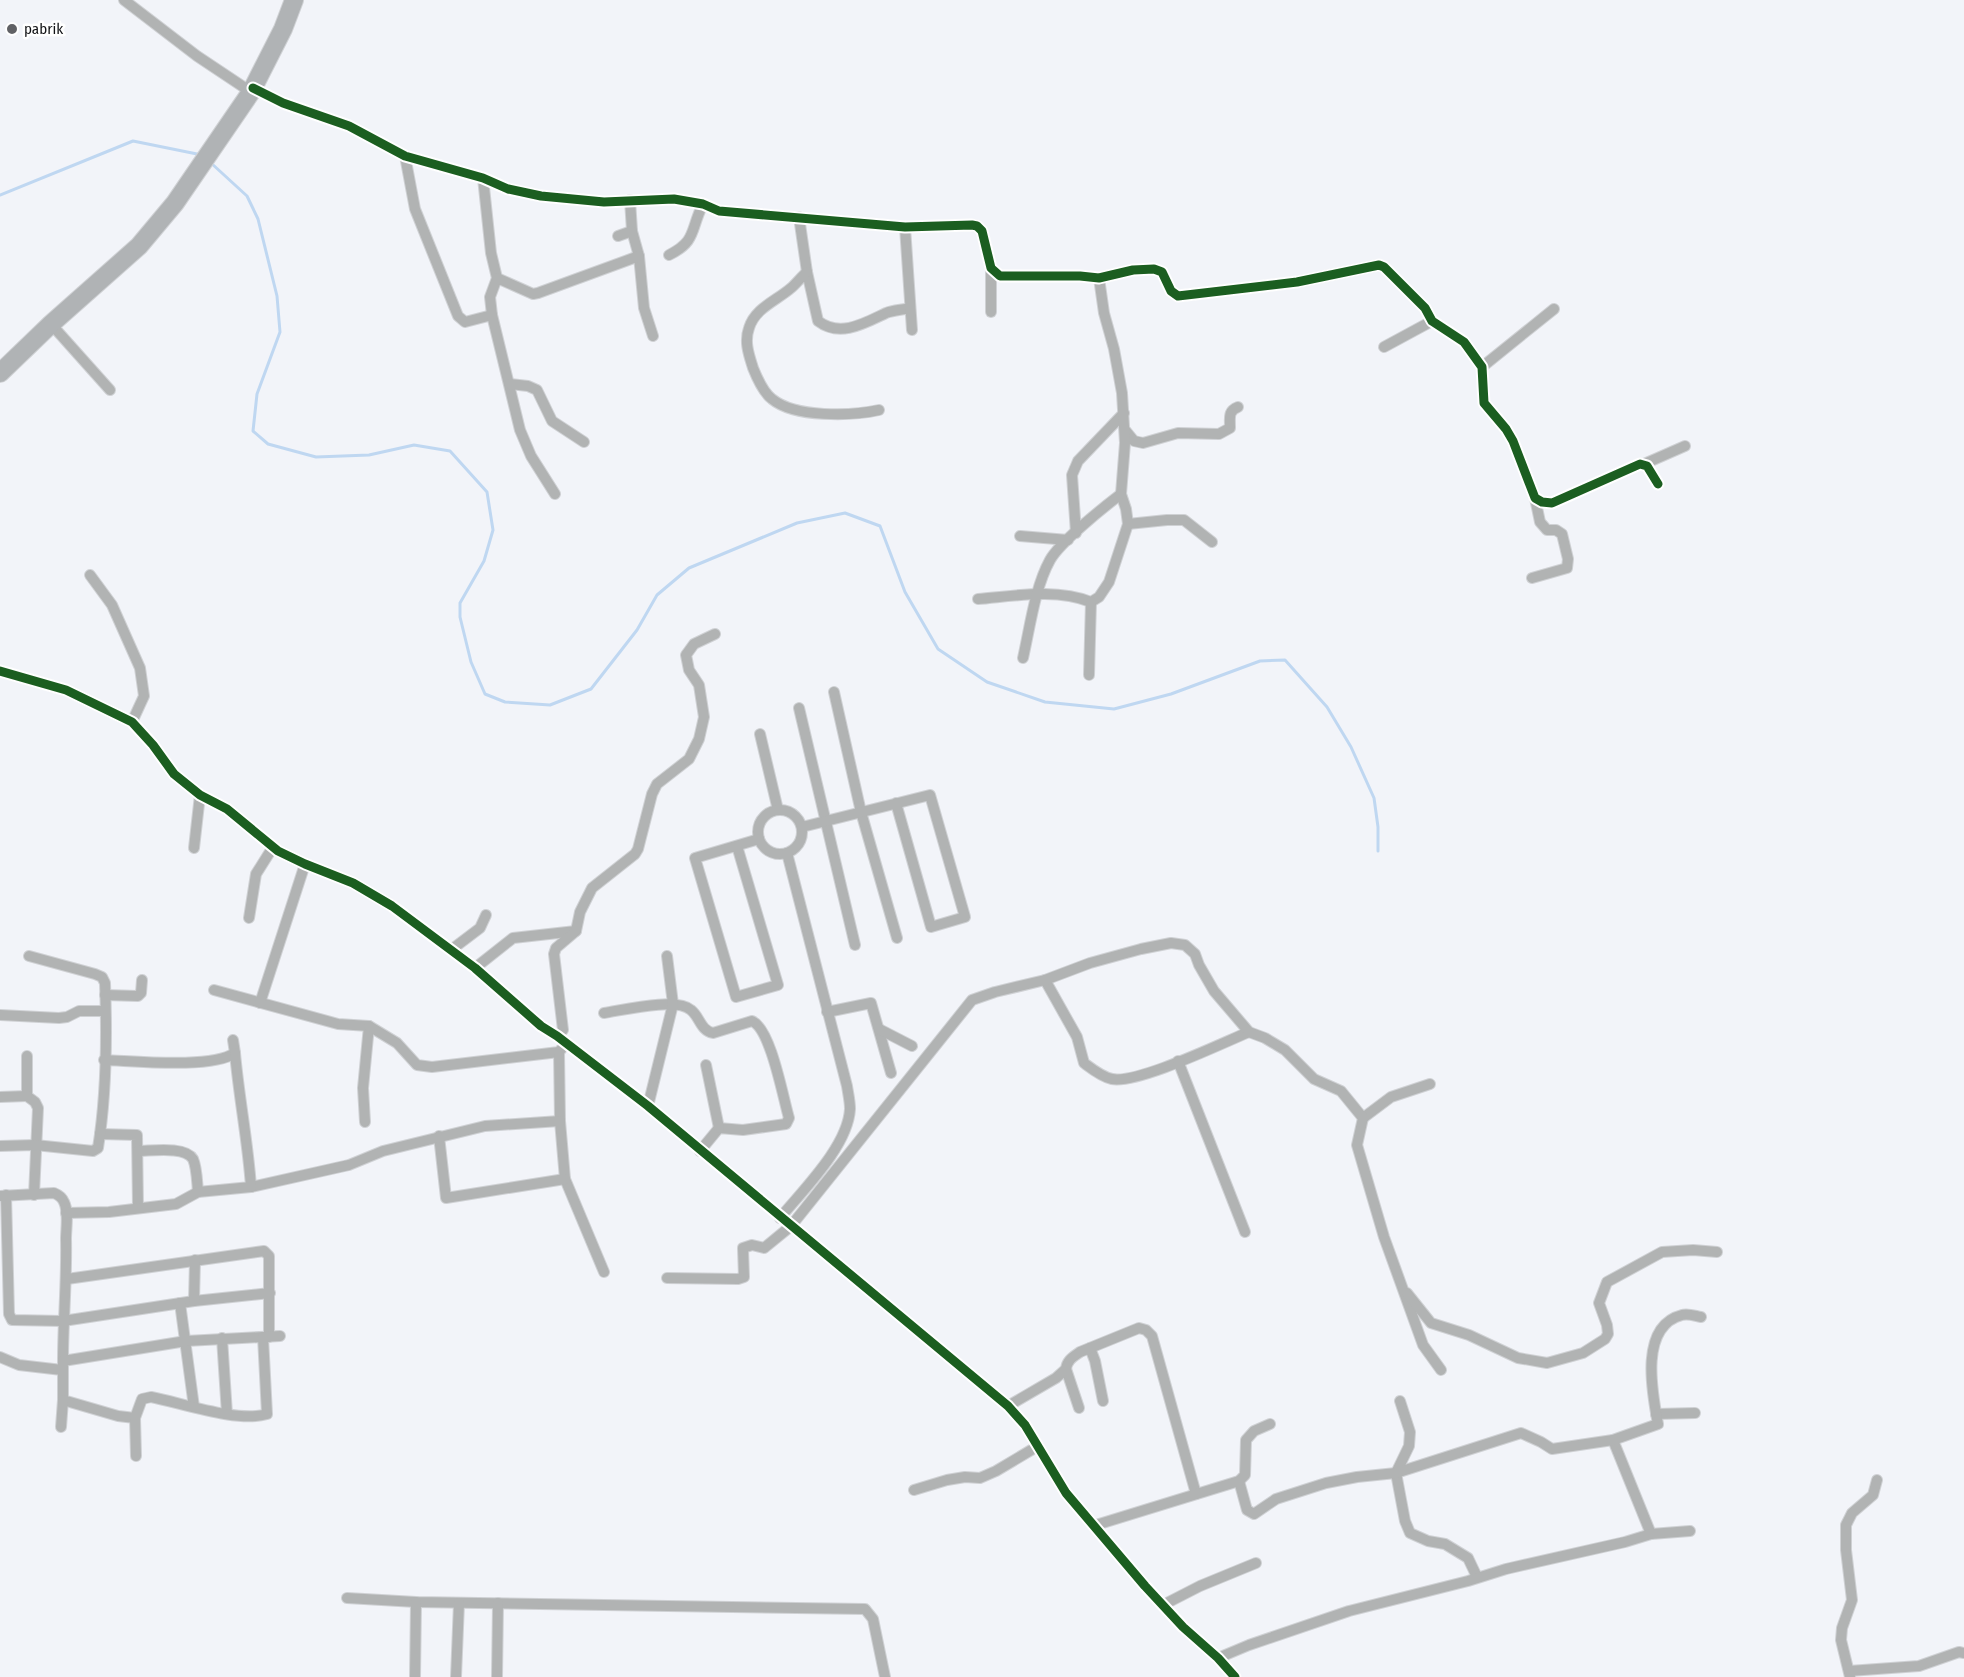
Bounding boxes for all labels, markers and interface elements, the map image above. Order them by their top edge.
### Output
place label: pabrik [24,20,63,38]
marker: pabrik [5,22,19,36]

